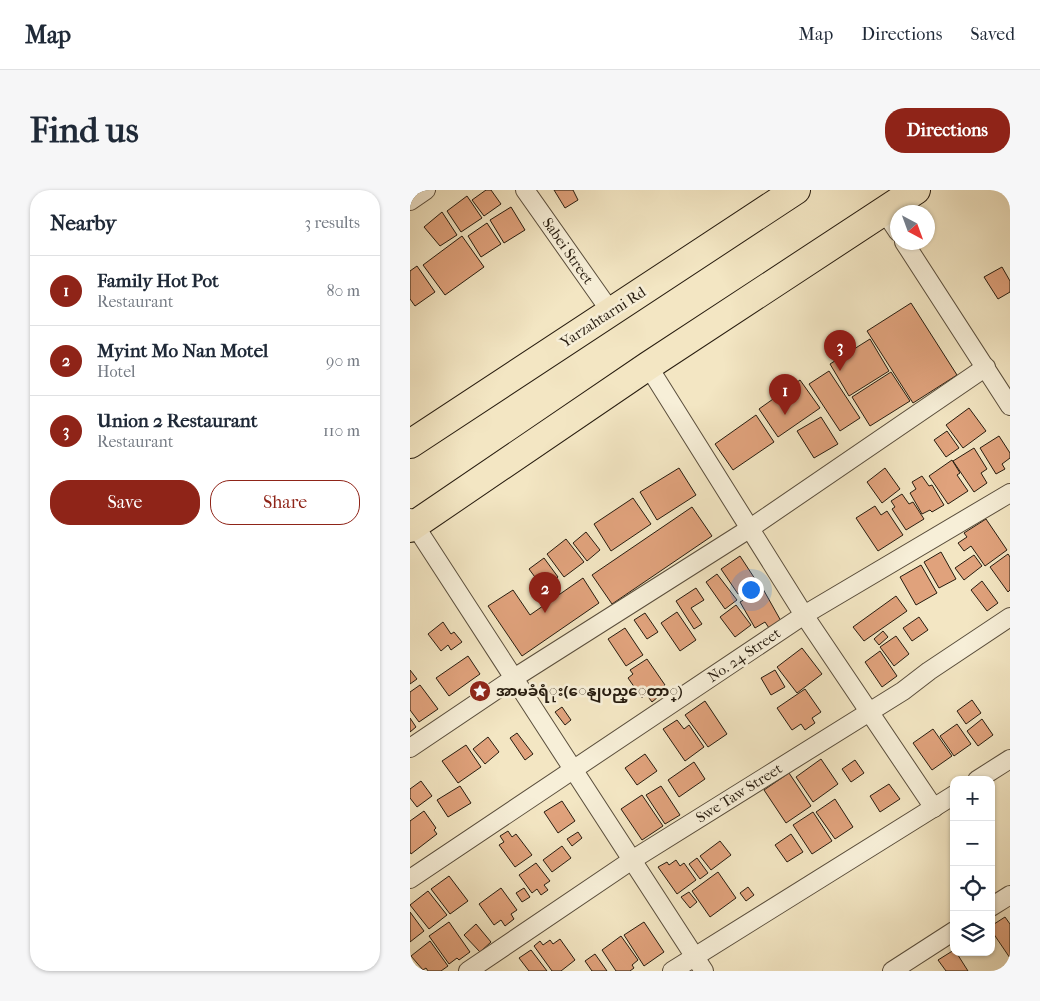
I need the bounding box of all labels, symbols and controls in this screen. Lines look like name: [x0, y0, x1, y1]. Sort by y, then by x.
text: Map: [25, 21, 71, 49]
text: Map: [799, 24, 833, 45]
text: Directions: [861, 24, 942, 45]
text: Saved: [970, 24, 1015, 45]
button: Directions: [885, 108, 1010, 153]
text: Find us: [30, 110, 139, 151]
north arrow: [890, 205, 935, 250]
text: Nearby: [50, 211, 116, 235]
text: 3 results: [304, 213, 360, 232]
street label: Sabei Street: [538, 214, 598, 288]
text: Family Hot Pot: [97, 270, 219, 292]
text: 1: [63, 281, 69, 300]
text: 80 m: [326, 281, 360, 300]
street label: Yarzahtarni Rd: [556, 282, 650, 352]
text: Restaurant: [97, 292, 173, 311]
pin: 3: [824, 330, 856, 371]
text: Myint Mo Nan Motel: [97, 340, 268, 362]
text: 2: [62, 351, 70, 370]
text: 90 m: [326, 351, 360, 370]
text: Hotel: [97, 362, 135, 381]
pin: 1: [769, 374, 801, 415]
text: Union 2 Restaurant: [97, 410, 257, 432]
text: 3: [63, 421, 69, 440]
text: 110 m: [323, 421, 360, 440]
text: Restaurant: [97, 432, 173, 451]
button: Save: [50, 480, 200, 525]
button: Share: [210, 480, 360, 525]
pin: 2: [529, 572, 561, 613]
your location: [738, 577, 764, 603]
street label: No. 24 Street: [704, 624, 784, 686]
place icon: အာမခံရံုး(ေနျပည္ေတာ္): [468, 679, 492, 703]
place label: အာမခံရံုး(ေနျပည္ေတာ္): [496, 682, 682, 703]
street label: Swe Taw Street: [692, 759, 786, 827]
map controls: [950, 776, 995, 956]
button: +: [950, 776, 995, 821]
button: −: [950, 821, 995, 866]
button: locate: [950, 866, 995, 911]
button: layers: [950, 911, 995, 956]

